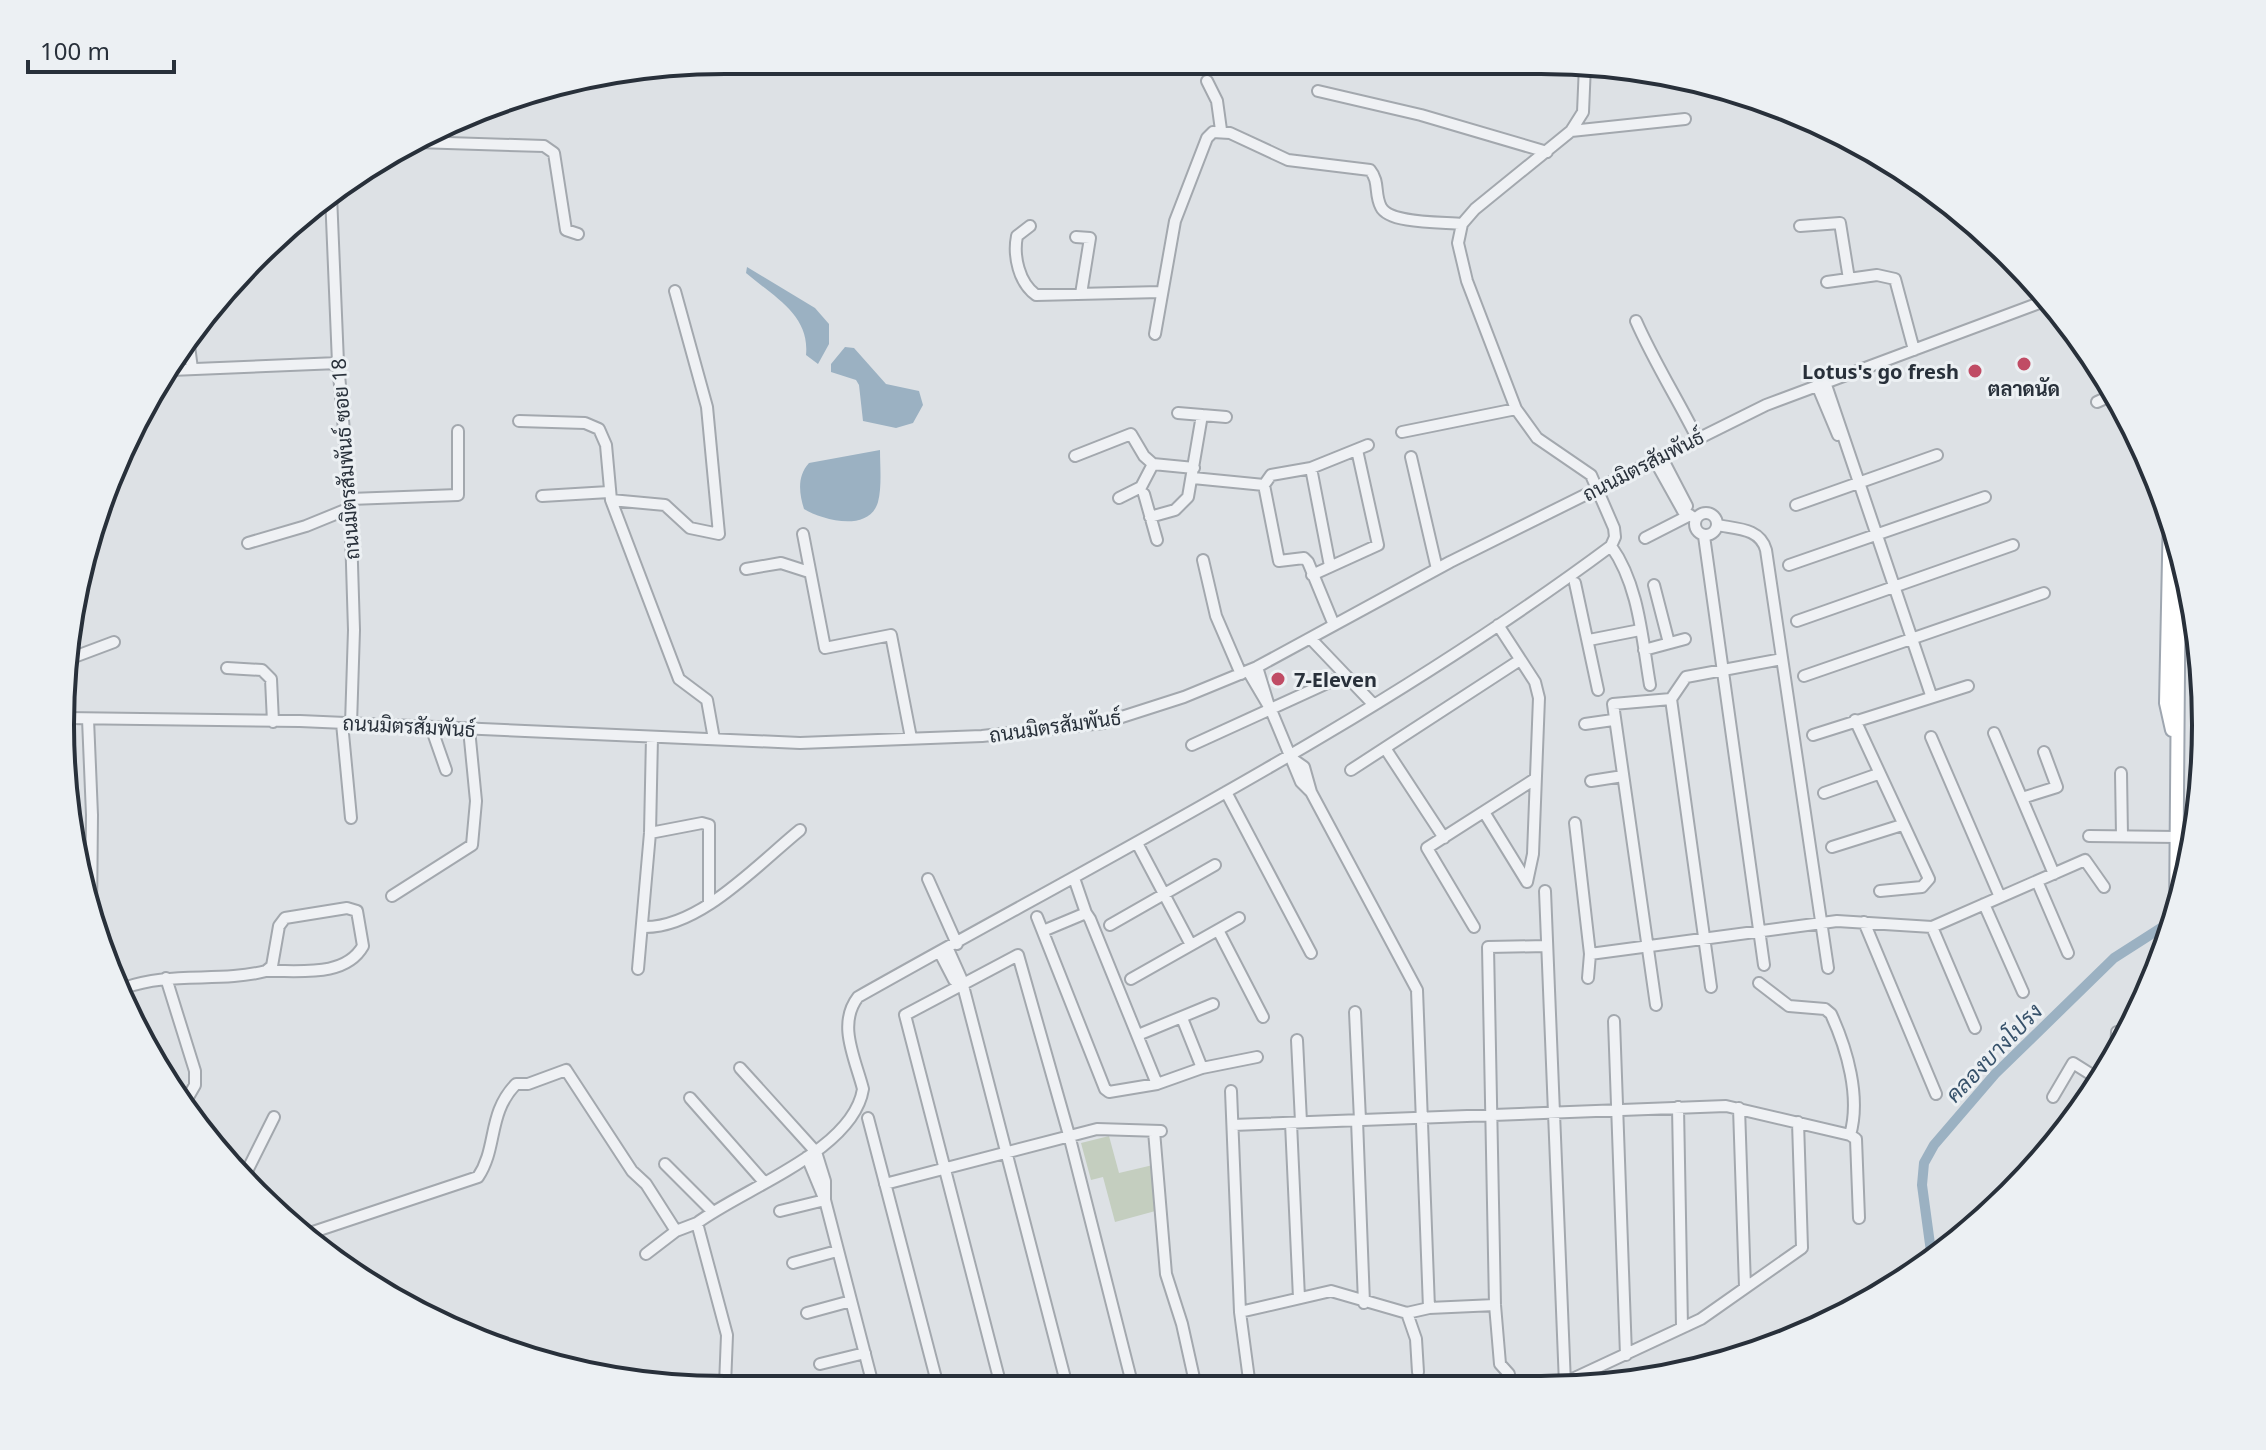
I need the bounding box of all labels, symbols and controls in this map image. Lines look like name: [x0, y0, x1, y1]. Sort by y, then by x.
scale bar: [28, 24, 174, 74]
text: 100 m: [40, 34, 110, 67]
marker: ตลาดนัด: [2015, 355, 2033, 373]
street label: ถนนมิตรสัมพันธ์ ซอย 18: [324, 357, 366, 561]
place label: Lotus's go fresh: [1802, 358, 1959, 385]
marker: Lotus's go fresh: [1966, 362, 1984, 380]
place label: ตลาดนัด: [1988, 375, 2060, 402]
street label: ถนนมิตรสัมพันธ์: [1578, 423, 1709, 507]
place label: 7-Eleven: [1294, 666, 1377, 693]
marker: 7-Eleven: [1269, 670, 1287, 688]
street label: ถนนมิตรสัมพันธ์: [987, 703, 1123, 749]
street label: ถนนมิตรสัมพันธ์: [342, 709, 476, 743]
water label: คลองบางโปรง: [1938, 996, 2048, 1108]

